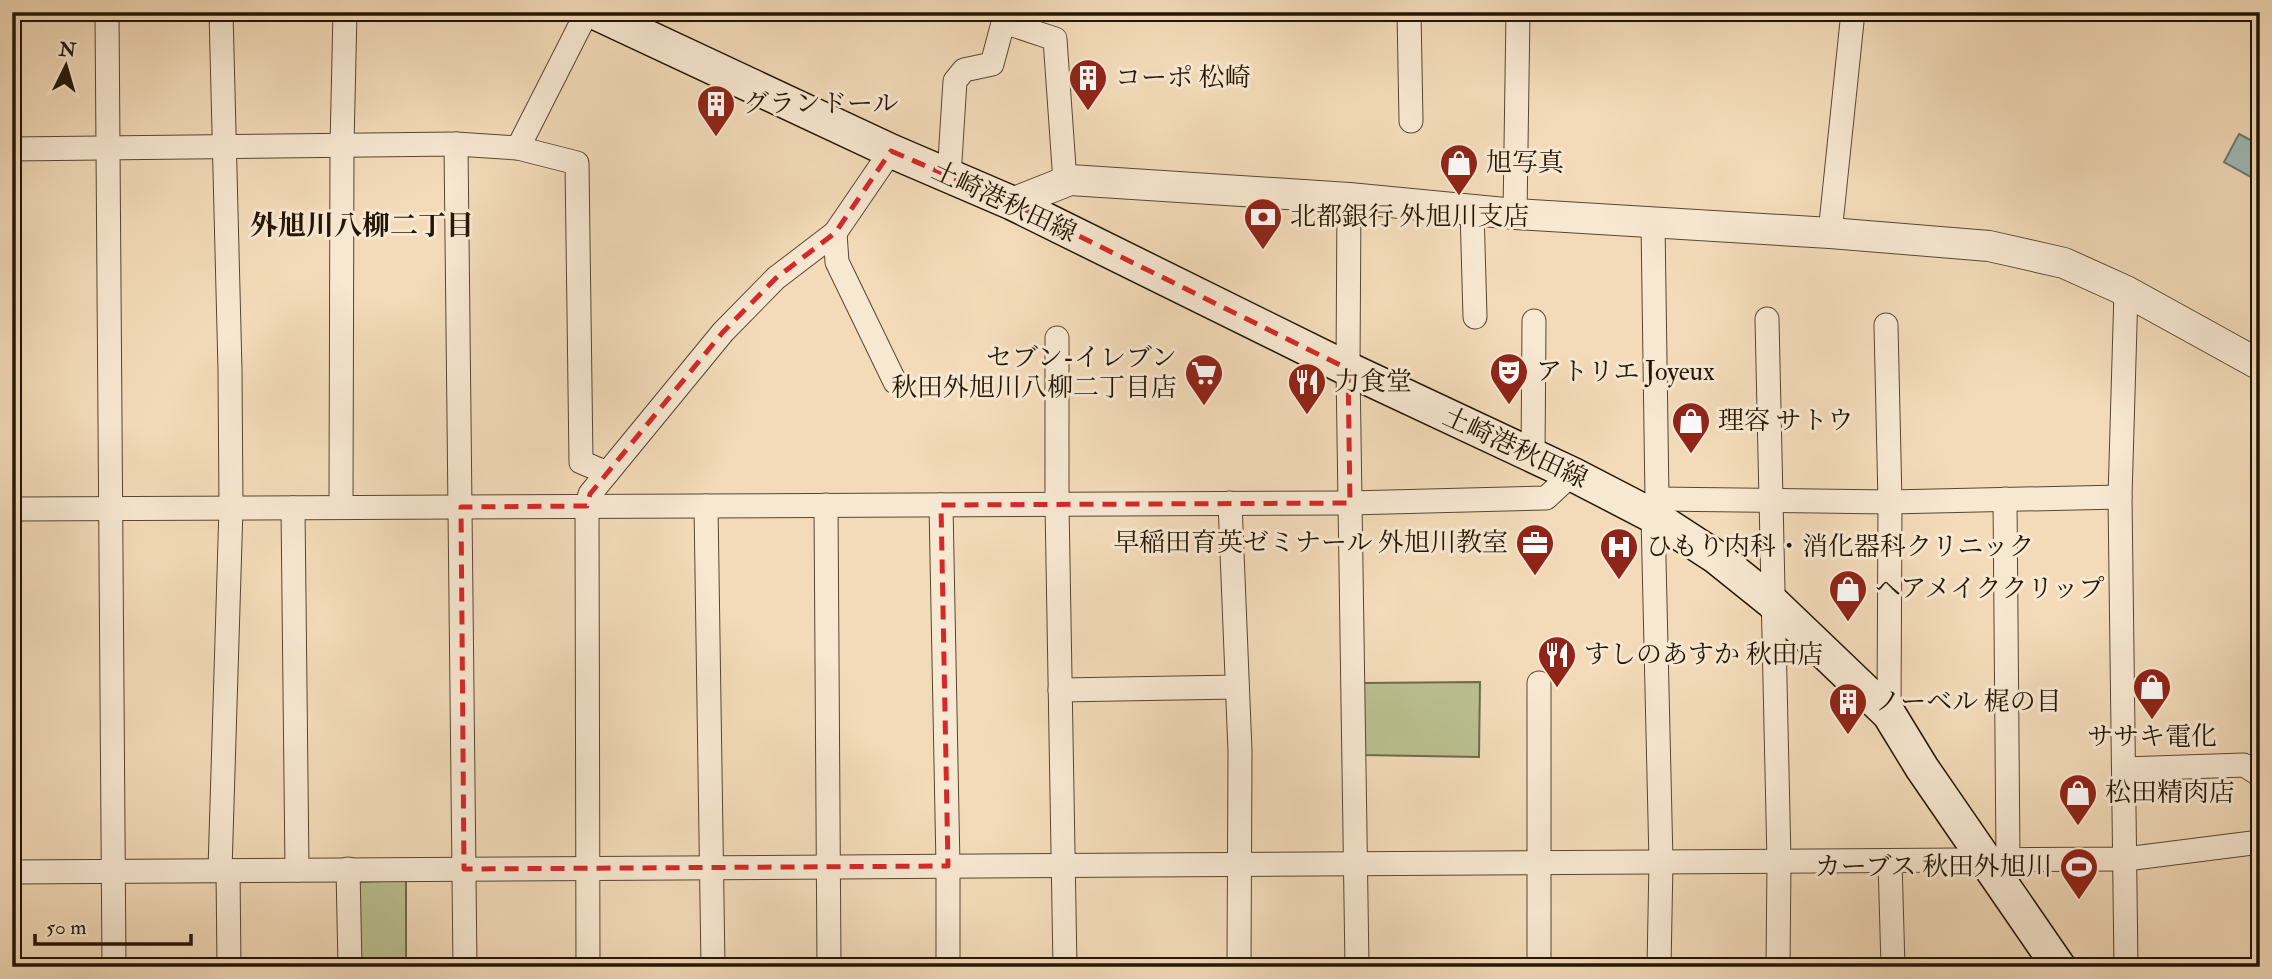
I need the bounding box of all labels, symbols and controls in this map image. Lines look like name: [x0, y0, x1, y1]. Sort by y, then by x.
north arrow: [32, 32, 102, 102]
text: N: [57, 37, 78, 63]
building icon: コーポ 松崎: [1067, 57, 1109, 112]
place label: コーポ 松崎: [1115, 62, 1250, 94]
building icon: グランドール: [695, 83, 737, 138]
place label: グランドール: [743, 88, 898, 120]
shop icon: 旭写真: [1438, 142, 1480, 197]
place label: 旭写真: [1486, 147, 1564, 179]
street label: 土崎港秋田線: [927, 155, 1081, 249]
bank icon: 北都銀行 外旭川支店: [1242, 196, 1284, 251]
place label: 北都銀行 外旭川支店: [1290, 201, 1529, 233]
district label: 外旭川八柳二丁目: [250, 209, 474, 244]
place label: セブン-イレブン 秋田外旭川八柳二丁目店: [891, 342, 1177, 404]
theatre icon: アトリエ Joyeux: [1488, 351, 1530, 406]
supermarket icon: セブン-イレブン 秋田外旭川八柳二丁目店: [1183, 352, 1225, 407]
place label: アトリエ Joyeux: [1536, 356, 1715, 388]
restaurant icon: 力食堂: [1286, 361, 1328, 416]
place label: 力食堂: [1334, 366, 1412, 398]
shop icon: 理容 サトウ: [1670, 400, 1712, 455]
street label: 土崎港秋田線: [1438, 401, 1592, 495]
place label: 理容 サトウ: [1718, 405, 1853, 437]
office icon: 早稲田育英ゼミナール 外旭川教室: [1514, 522, 1556, 577]
hospital icon: ひもり内科・消化器科クリニック: [1598, 526, 1640, 581]
place label: 早稲田育英ゼミナール 外旭川教室: [1113, 527, 1508, 559]
place label: ひもり内科・消化器科クリニック: [1646, 531, 2034, 563]
shop icon: ヘアメイククリップ: [1827, 568, 1869, 623]
place label: ヘアメイククリップ: [1875, 573, 2105, 605]
restaurant icon: すしのあすか 秋田店: [1536, 634, 1578, 689]
place label: すしのあすか 秋田店: [1584, 639, 1823, 671]
shop icon: ササキ電化: [2131, 666, 2173, 721]
building icon: ノーベル 梶の目: [1827, 681, 1869, 736]
place label: ノーベル 梶の目: [1875, 686, 2062, 718]
place label: ササキ電化: [2087, 721, 2217, 753]
shop icon: 松田精肉店: [2057, 772, 2099, 827]
place label: 松田精肉店: [2105, 777, 2235, 809]
sports icon: カーブス 秋田外旭川: [2058, 846, 2100, 901]
place label: カーブス 秋田外旭川: [1815, 851, 2052, 883]
scale bar: [35, 902, 191, 946]
text: 50 m: [46, 914, 87, 941]

